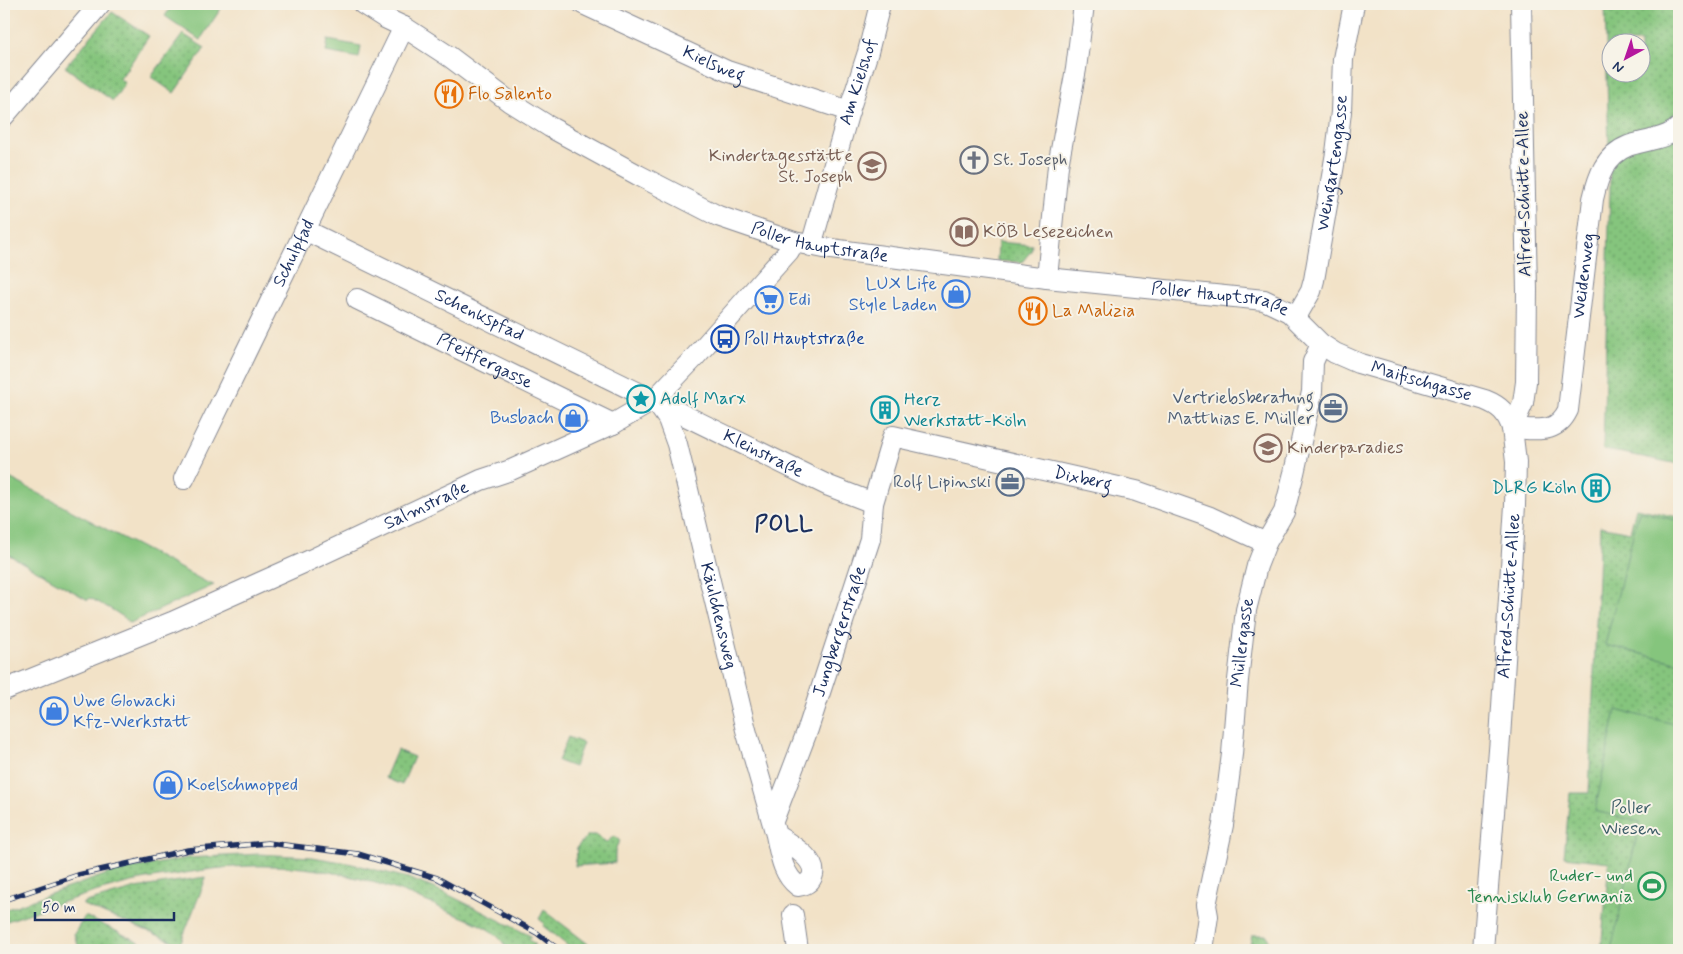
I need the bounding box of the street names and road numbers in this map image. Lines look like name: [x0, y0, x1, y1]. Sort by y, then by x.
street label: Am Kielshof: [834, 36, 883, 128]
street label: Kielsweg: [679, 40, 748, 90]
street label: Weingartengasse: [1311, 94, 1354, 233]
street label: Alfred-Schütte-Allee: [1511, 111, 1537, 277]
street label: Schulpfad: [267, 215, 321, 291]
street label: Poller Hauptstraße: [748, 216, 890, 269]
street label: Weidenweg: [1567, 232, 1601, 320]
street label: Poller Hauptstraße: [1150, 277, 1293, 322]
street label: Schenkspfad: [431, 283, 528, 347]
street label: Pfeiffergasse: [433, 328, 537, 395]
street label: Maifischgasse: [1368, 355, 1475, 408]
street label: Kleinstraße: [719, 424, 808, 484]
street label: Dixberg: [1051, 461, 1114, 499]
street label: Salmstraße: [380, 475, 473, 536]
street label: Alfred-Schütte-Allee: [1492, 512, 1526, 680]
street label: Käulchensweg: [694, 560, 743, 671]
street label: Jungbergerstraße: [807, 563, 872, 700]
street label: Müllergasse: [1225, 595, 1261, 689]

